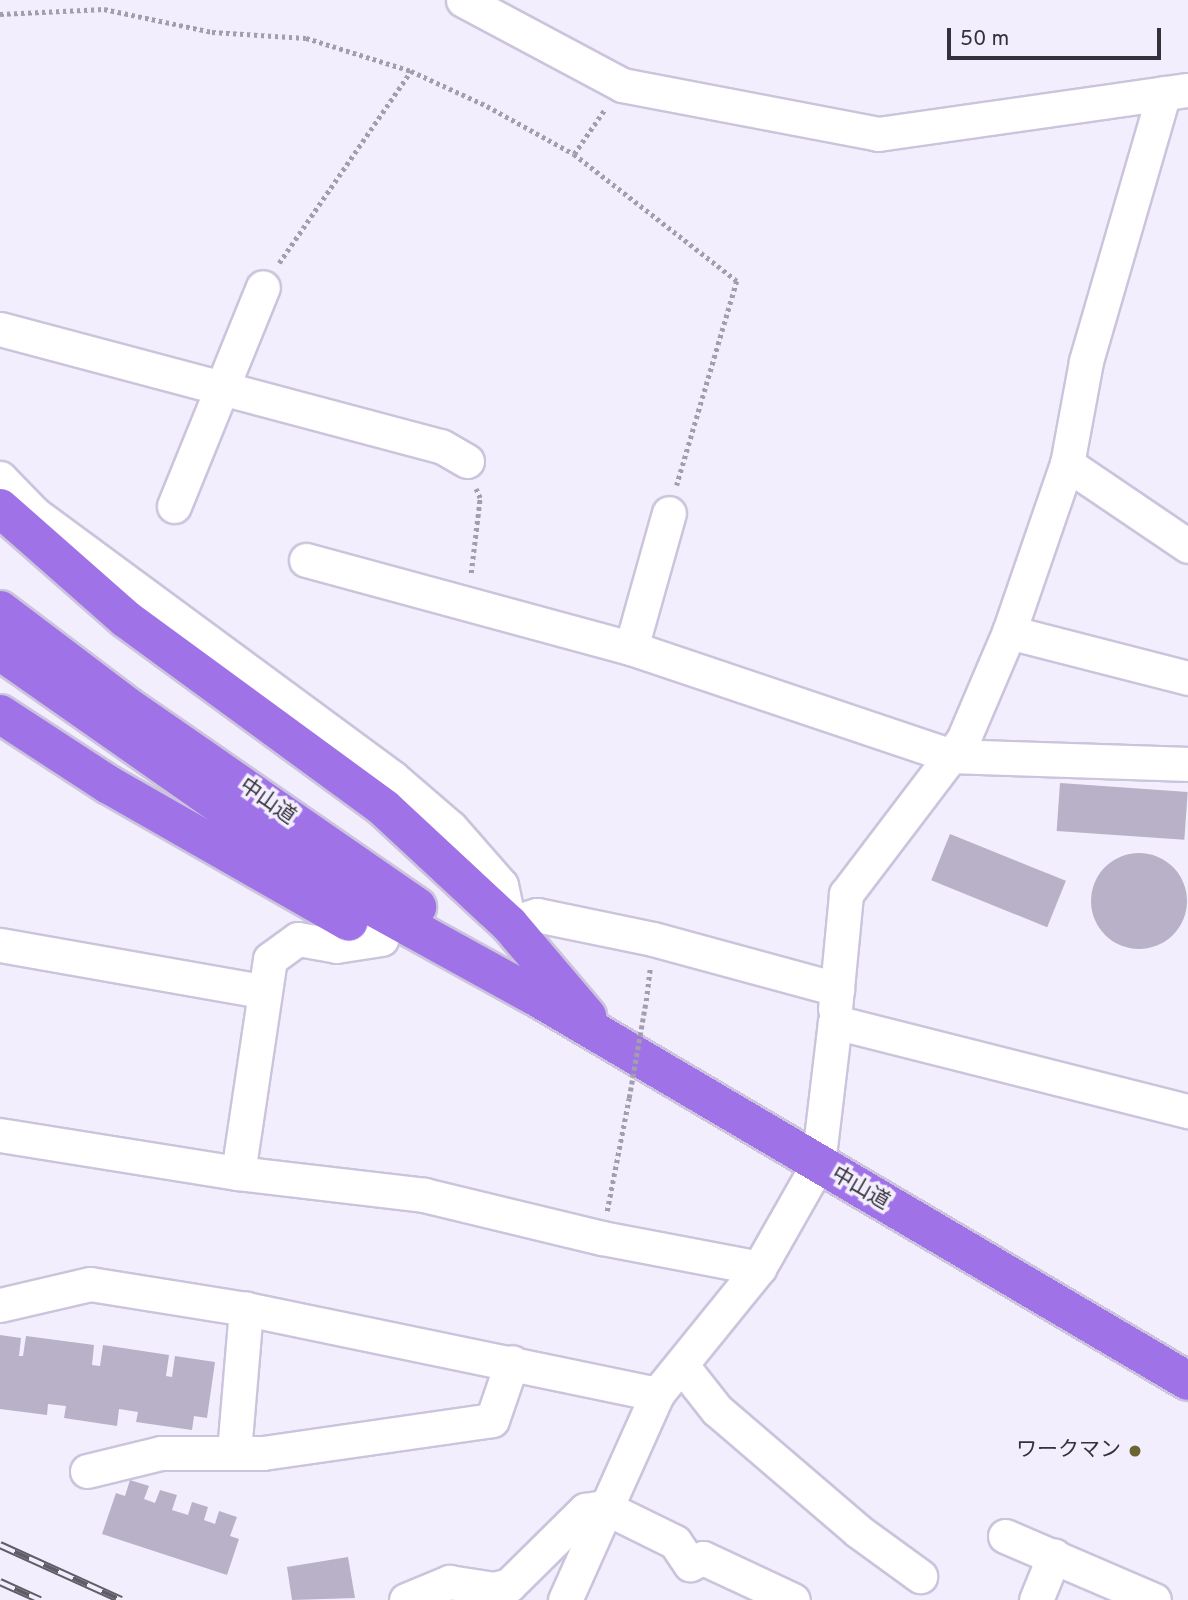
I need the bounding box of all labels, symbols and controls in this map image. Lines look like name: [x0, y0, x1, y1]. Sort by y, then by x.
scale bar: [950, 14, 1164, 58]
text: 50 m: [960, 26, 1009, 53]
street label: 中山道: [234, 774, 300, 830]
street label: 中山道: [826, 1162, 894, 1216]
place label: ワークマン: [1016, 1438, 1121, 1464]
marker: ワークマン: [1127, 1443, 1143, 1459]

